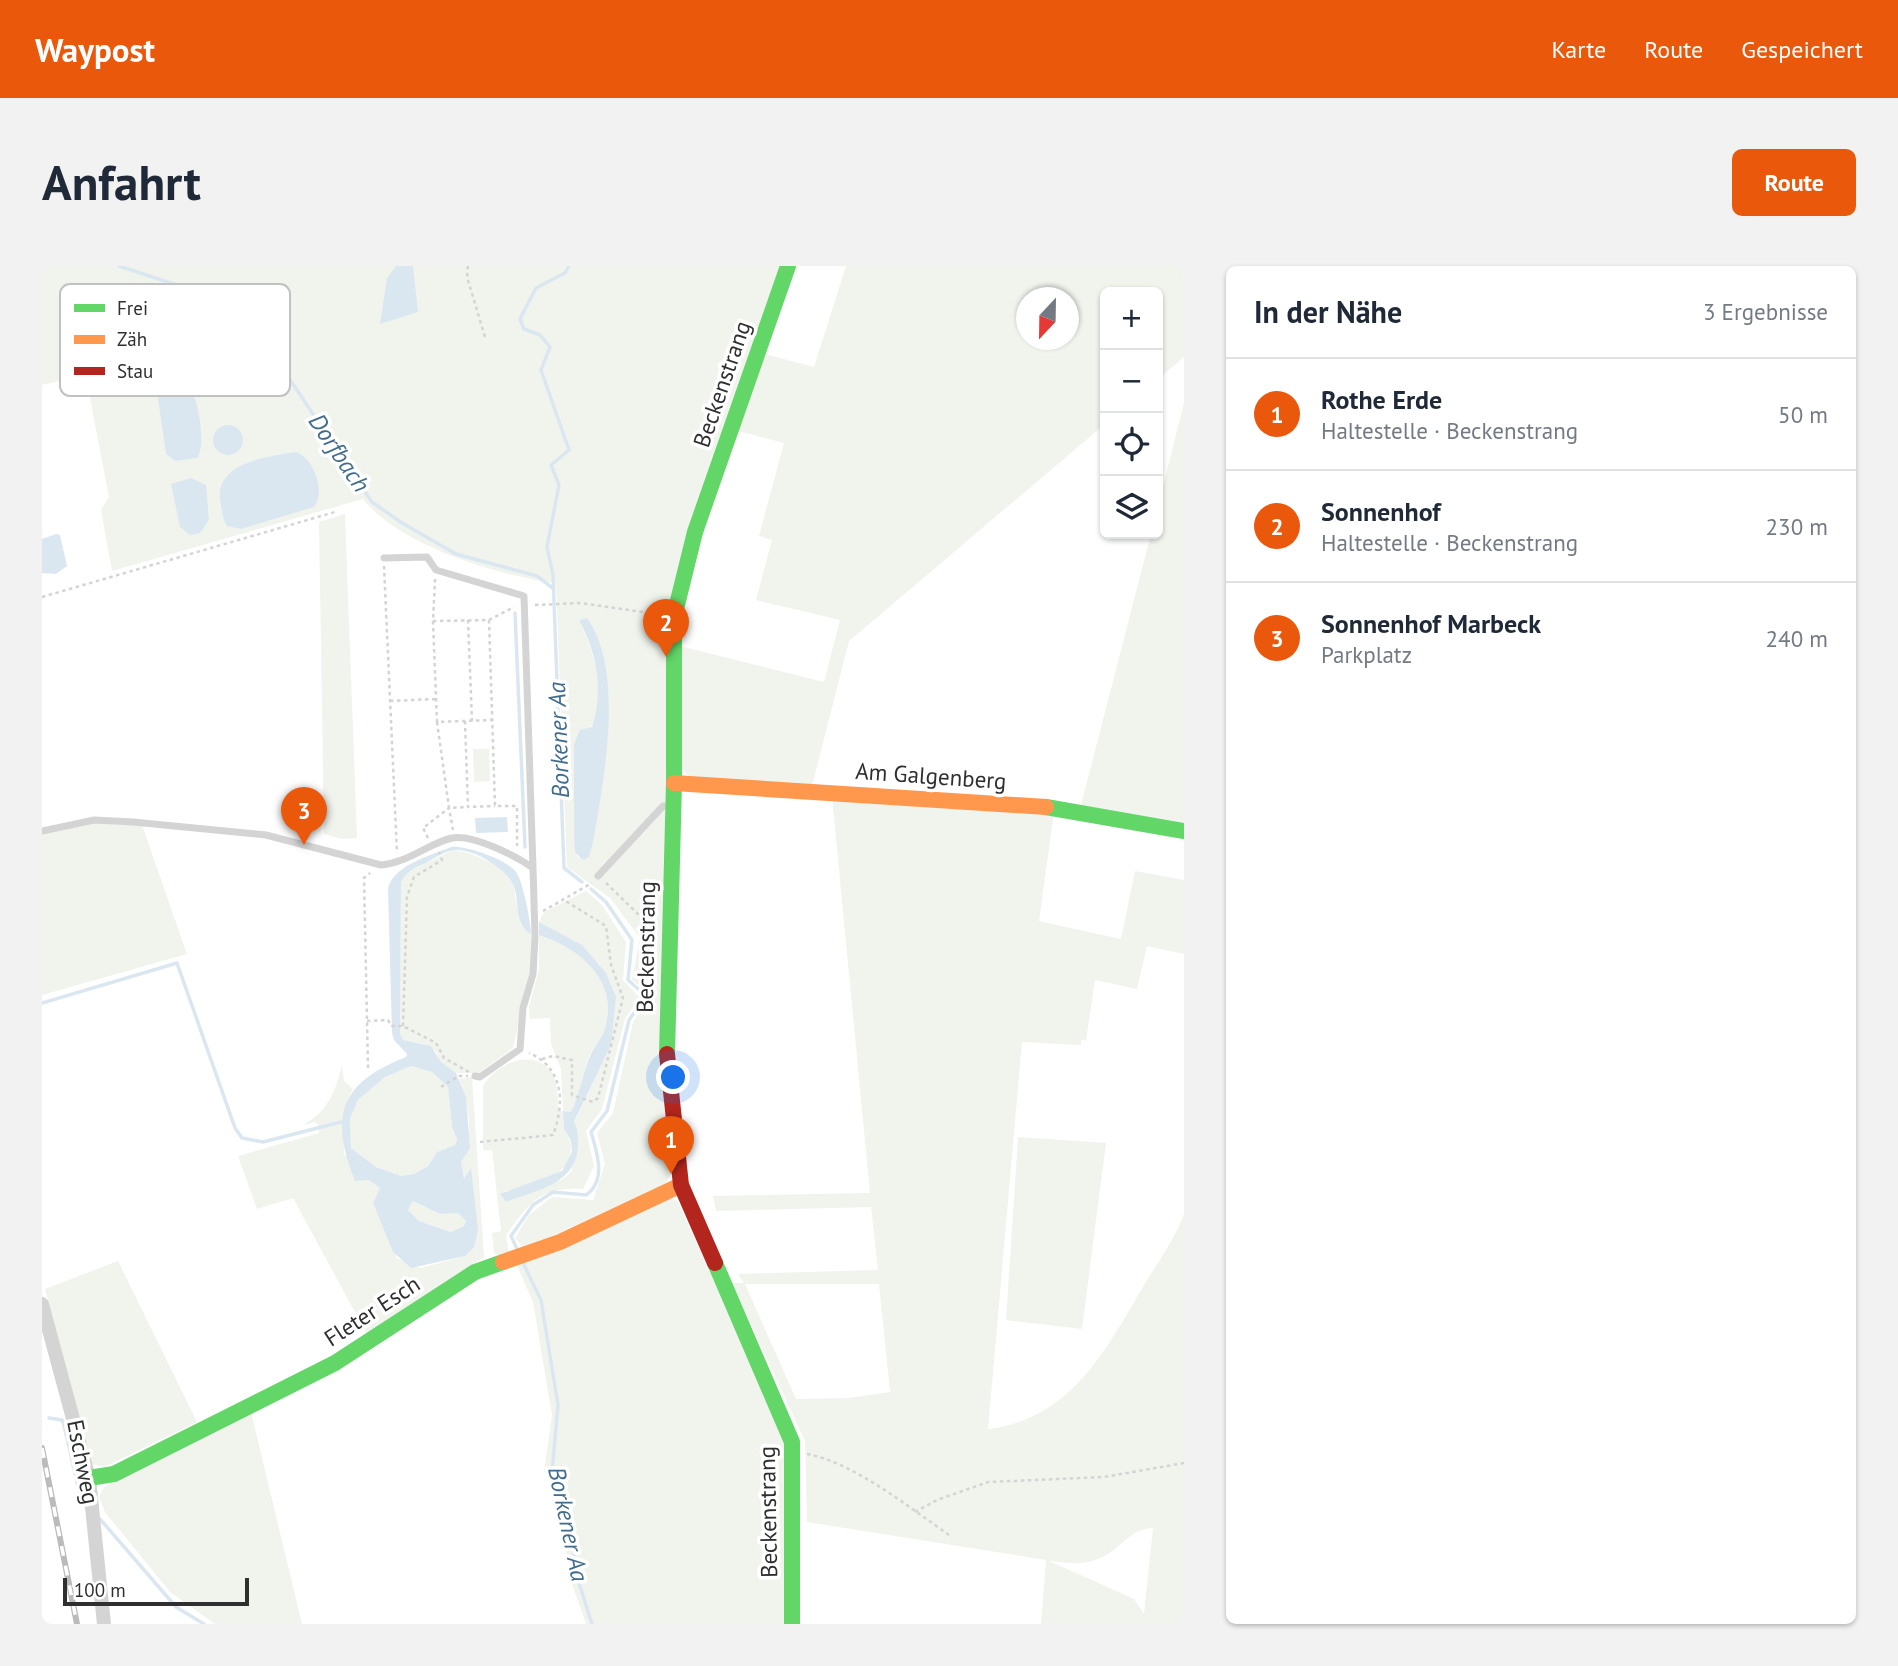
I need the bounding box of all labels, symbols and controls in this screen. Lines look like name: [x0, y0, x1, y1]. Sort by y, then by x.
text: Waypost: [35, 28, 155, 71]
text: Karte: [1551, 34, 1606, 65]
text: Route: [1644, 34, 1703, 65]
text: Gespeichert: [1741, 34, 1863, 65]
button: Route: [1732, 149, 1856, 216]
text: Anfahrt: [42, 150, 201, 214]
legend: [60, 284, 290, 396]
north arrow: [1016, 287, 1079, 350]
map controls: [1100, 287, 1163, 539]
button: +: [1100, 287, 1163, 350]
text: In der Nähe: [1254, 292, 1402, 331]
text: Frei: [117, 296, 148, 320]
text: 3 Ergebnisse: [1703, 297, 1828, 326]
street label: Beckenstrang: [686, 317, 757, 451]
text: Zäh: [117, 327, 147, 351]
button: −: [1100, 350, 1163, 413]
text: Stau: [117, 359, 153, 383]
text: Rothe Erde: [1321, 383, 1442, 416]
text: 1: [1270, 400, 1284, 429]
text: 50 m: [1778, 400, 1828, 429]
water label: Dorfbach: [302, 407, 377, 498]
button: locate: [1100, 413, 1163, 476]
text: Haltestelle · Beckenstrang: [1321, 416, 1578, 445]
button: layers: [1100, 476, 1163, 539]
text: Sonnenhof: [1321, 495, 1441, 528]
text: 2: [1270, 512, 1284, 541]
text: 230 m: [1766, 512, 1828, 541]
text: Haltestelle · Beckenstrang: [1321, 528, 1578, 557]
pin: 2: [643, 599, 689, 657]
text: Sonnenhof Marbeck: [1321, 607, 1541, 640]
text: 3: [1270, 624, 1284, 653]
text: 240 m: [1766, 624, 1828, 653]
text: Parkplatz: [1321, 640, 1412, 669]
water label: Borkener Aa: [541, 681, 576, 799]
street label: Am Galgenberg: [855, 756, 1008, 795]
pin: 3: [281, 787, 327, 845]
street label: Beckenstrang: [630, 881, 661, 1013]
your location: [656, 1060, 690, 1094]
pin: 1: [648, 1116, 694, 1174]
street label: Fleter Esch: [318, 1269, 425, 1352]
street label: Eschweg: [61, 1417, 106, 1507]
street label: Beckenstrang: [752, 1446, 783, 1578]
water label: Borkener Aa: [541, 1464, 596, 1584]
scale bar: [63, 1575, 248, 1607]
text: 100 m: [74, 1578, 126, 1602]

